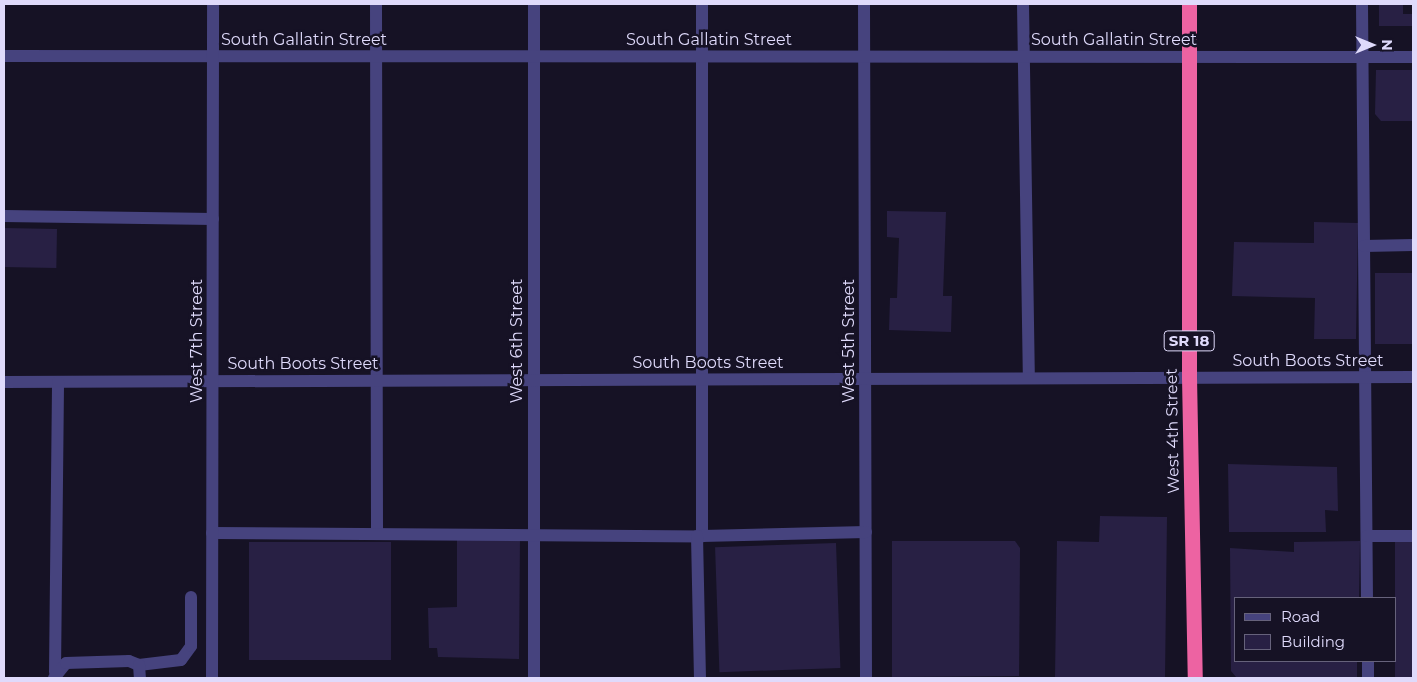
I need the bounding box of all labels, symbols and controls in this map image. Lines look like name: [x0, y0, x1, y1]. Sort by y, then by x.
north arrow: [1347, 20, 1397, 70]
street label: South Gallatin Street: [221, 30, 387, 50]
street label: South Gallatin Street: [626, 30, 792, 50]
street label: South Gallatin Street: [1031, 30, 1197, 50]
text: N: [1378, 39, 1396, 51]
street label: West 7th Street: [187, 279, 207, 403]
street label: West 6th Street: [507, 279, 527, 403]
street label: West 5th Street: [839, 279, 859, 403]
road number: SR 18: [1163, 328, 1215, 354]
street label: South Boots Street: [1232, 351, 1384, 371]
street label: South Boots Street: [632, 353, 784, 373]
street label: South Boots Street: [227, 354, 379, 374]
street label: West 4th Street: [1162, 368, 1184, 494]
legend: [1234, 597, 1397, 662]
text: Road: [1281, 607, 1320, 626]
text: Building: [1281, 632, 1345, 651]

